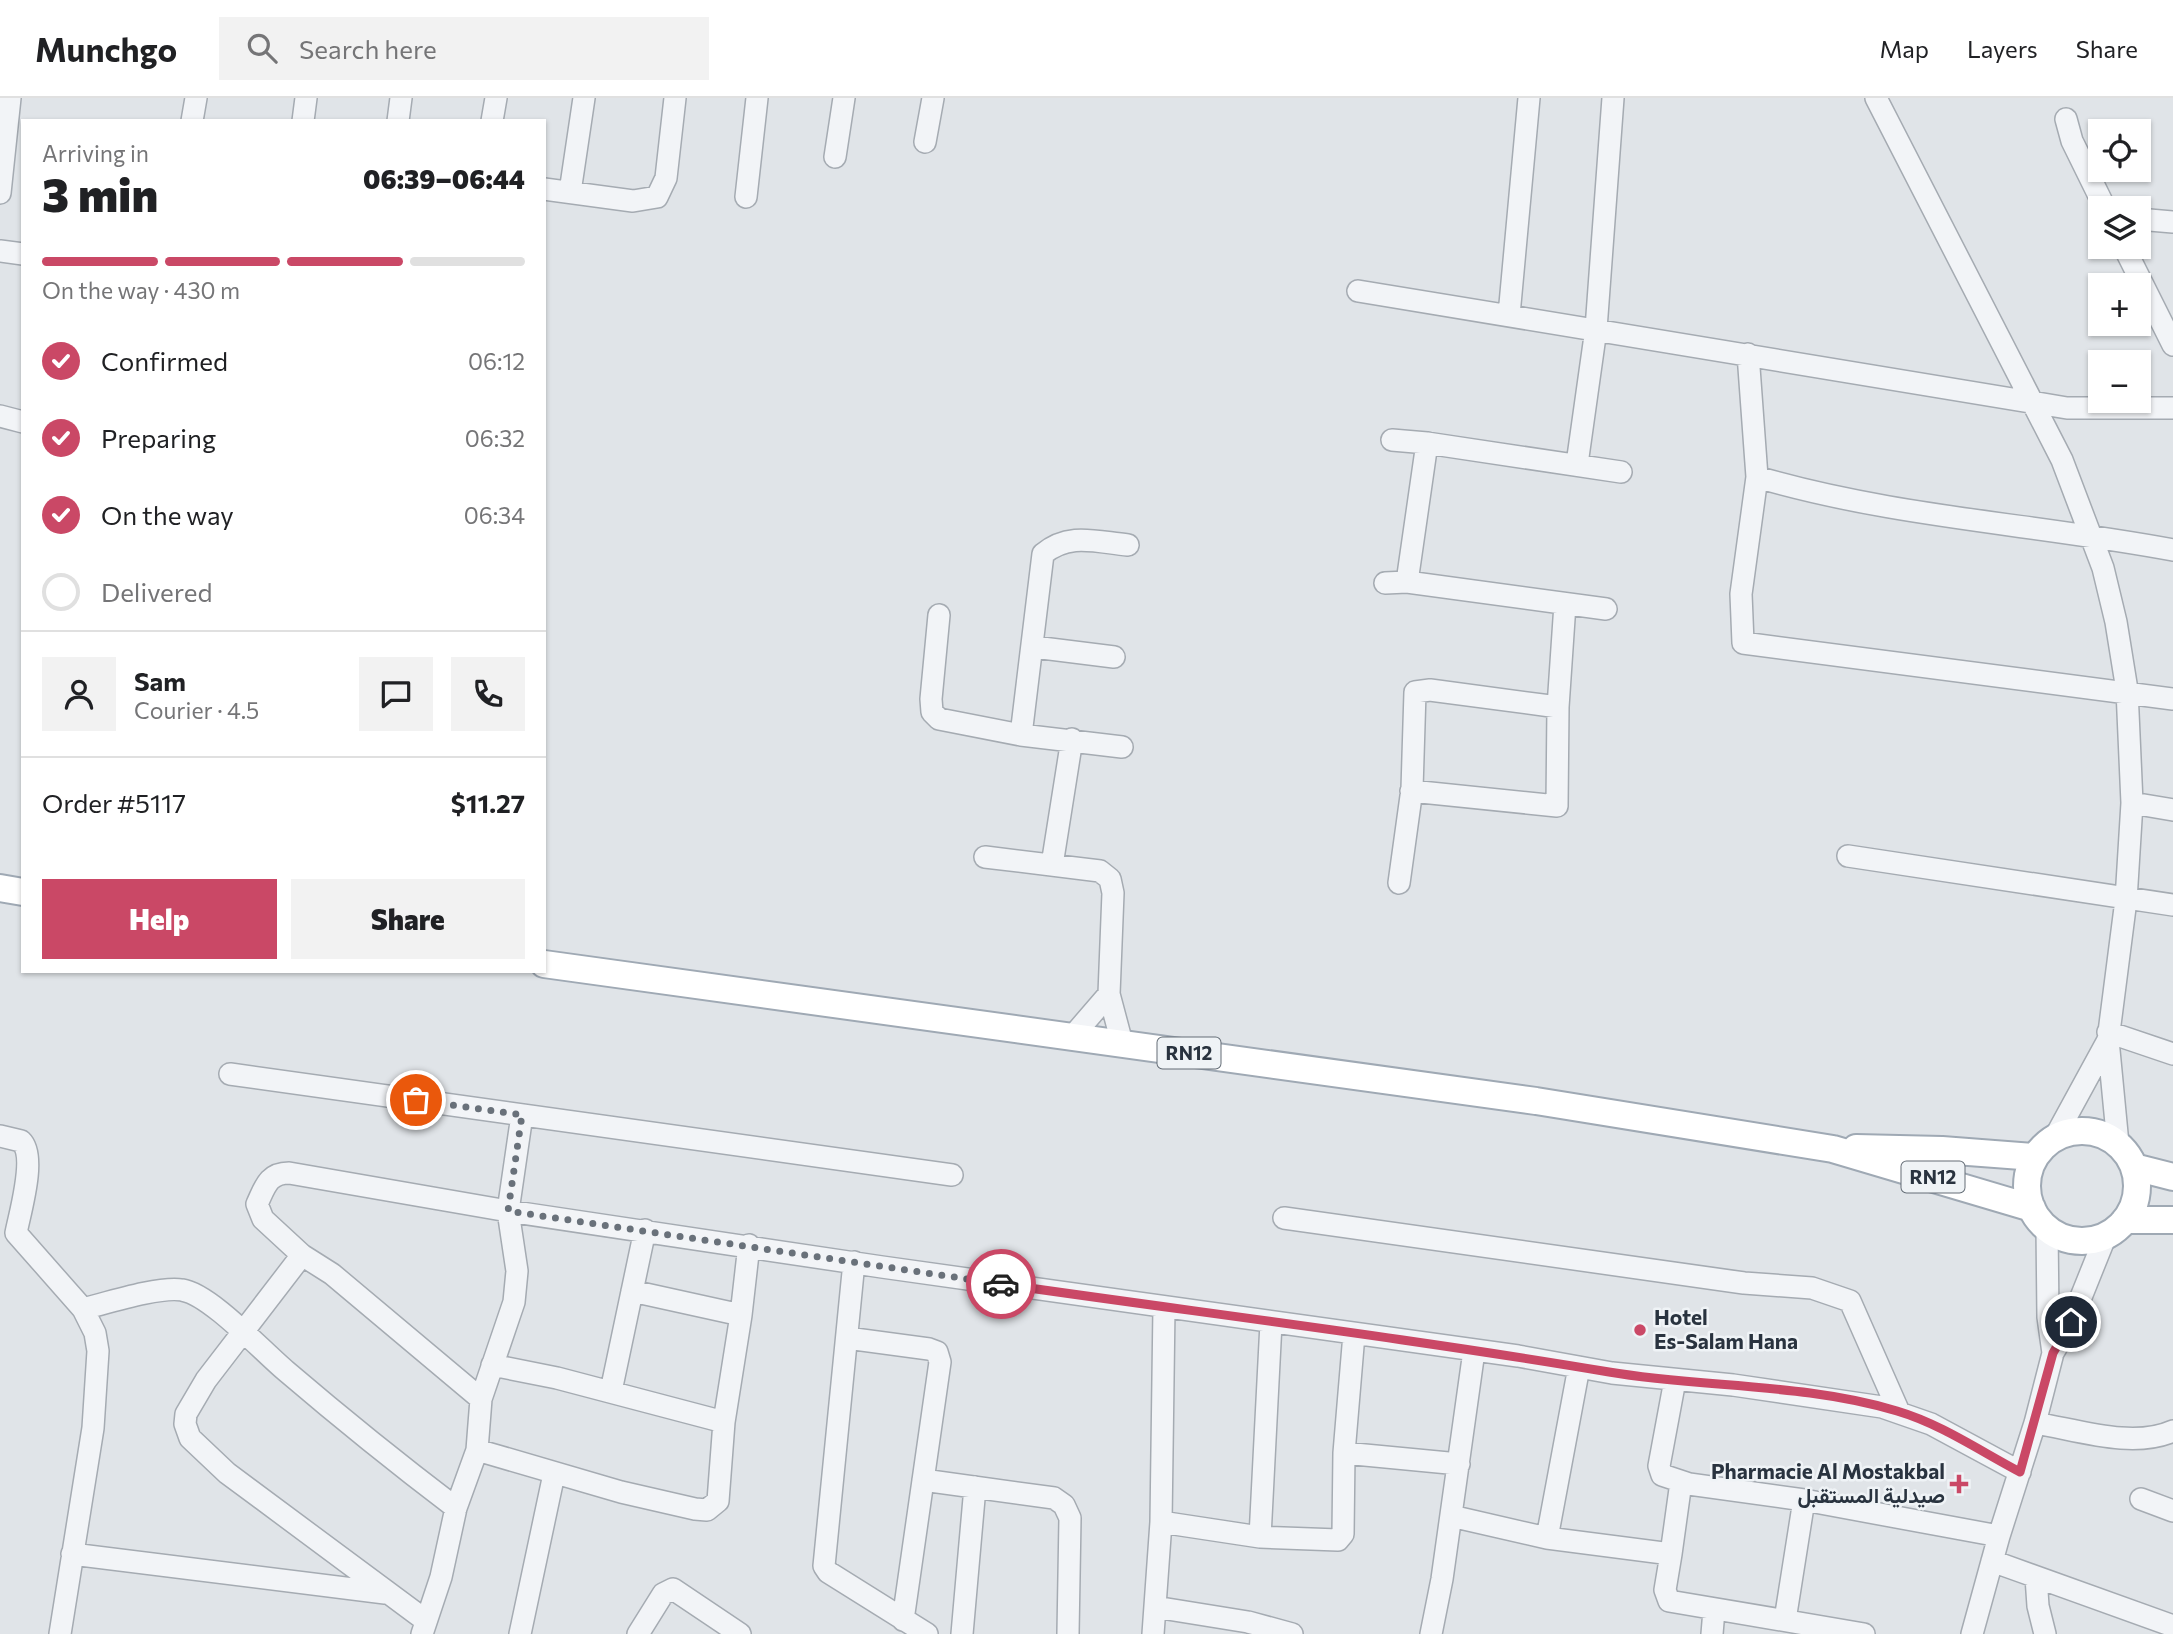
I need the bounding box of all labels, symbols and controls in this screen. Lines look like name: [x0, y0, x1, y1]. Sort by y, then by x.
search box: [219, 17, 709, 80]
text: Munchgo: [35, 28, 177, 69]
icon: search: [243, 29, 281, 67]
text: Search here: [299, 33, 437, 64]
text: Map: [1880, 34, 1929, 63]
text: Layers: [1967, 34, 2038, 63]
text: Share: [2076, 34, 2138, 63]
map controls: [2088, 119, 2151, 413]
button: locate: [2088, 119, 2151, 182]
text: Arriving in: [42, 139, 149, 167]
text: 06:39–06:44: [363, 163, 525, 194]
text: 3 min: [42, 165, 158, 221]
button: layers: [2088, 196, 2151, 259]
button: +: [2088, 273, 2151, 336]
text: On the way · 430 m: [42, 276, 240, 304]
icon: check: [42, 342, 80, 380]
text: Confirmed: [101, 345, 228, 376]
text: 06:12: [468, 347, 525, 375]
button: −: [2088, 350, 2151, 413]
icon: check: [42, 419, 80, 457]
text: Preparing: [101, 422, 216, 453]
text: 06:32: [465, 424, 525, 452]
icon: check: [42, 496, 80, 534]
text: On the way: [101, 499, 234, 530]
text: 06:34: [464, 501, 525, 529]
text: Delivered: [101, 576, 212, 607]
button: person: [42, 657, 116, 731]
button: chat: [359, 657, 433, 731]
button: phone: [451, 657, 525, 731]
text: Sam: [134, 665, 186, 696]
text: Courier · 4.5: [134, 696, 259, 724]
text: Order #5117: [42, 787, 186, 818]
text: $11.27: [451, 787, 525, 818]
button: Help: [42, 879, 277, 959]
button: Share: [291, 879, 525, 959]
road number: RN12: [1158, 1037, 1220, 1068]
pin: [386, 1070, 446, 1130]
icon: bag: [397, 1081, 435, 1119]
road number: RN12: [1902, 1162, 1965, 1192]
courier: [966, 1249, 1036, 1319]
icon: car: [982, 1265, 1020, 1303]
pin: [2041, 1292, 2101, 1352]
icon: home: [2052, 1303, 2090, 1341]
place label: Hotel Es-Salam Hana: [1654, 1304, 1798, 1353]
marker: Hotel Es-Salam Hana: [1632, 1322, 1648, 1338]
place label: Pharmacie Al Mostakbal صيدلية المستقبل: [1711, 1458, 1945, 1508]
marker: Pharmacie Al Mostakbal صيدلية المستقبل: [1951, 1476, 1967, 1492]

